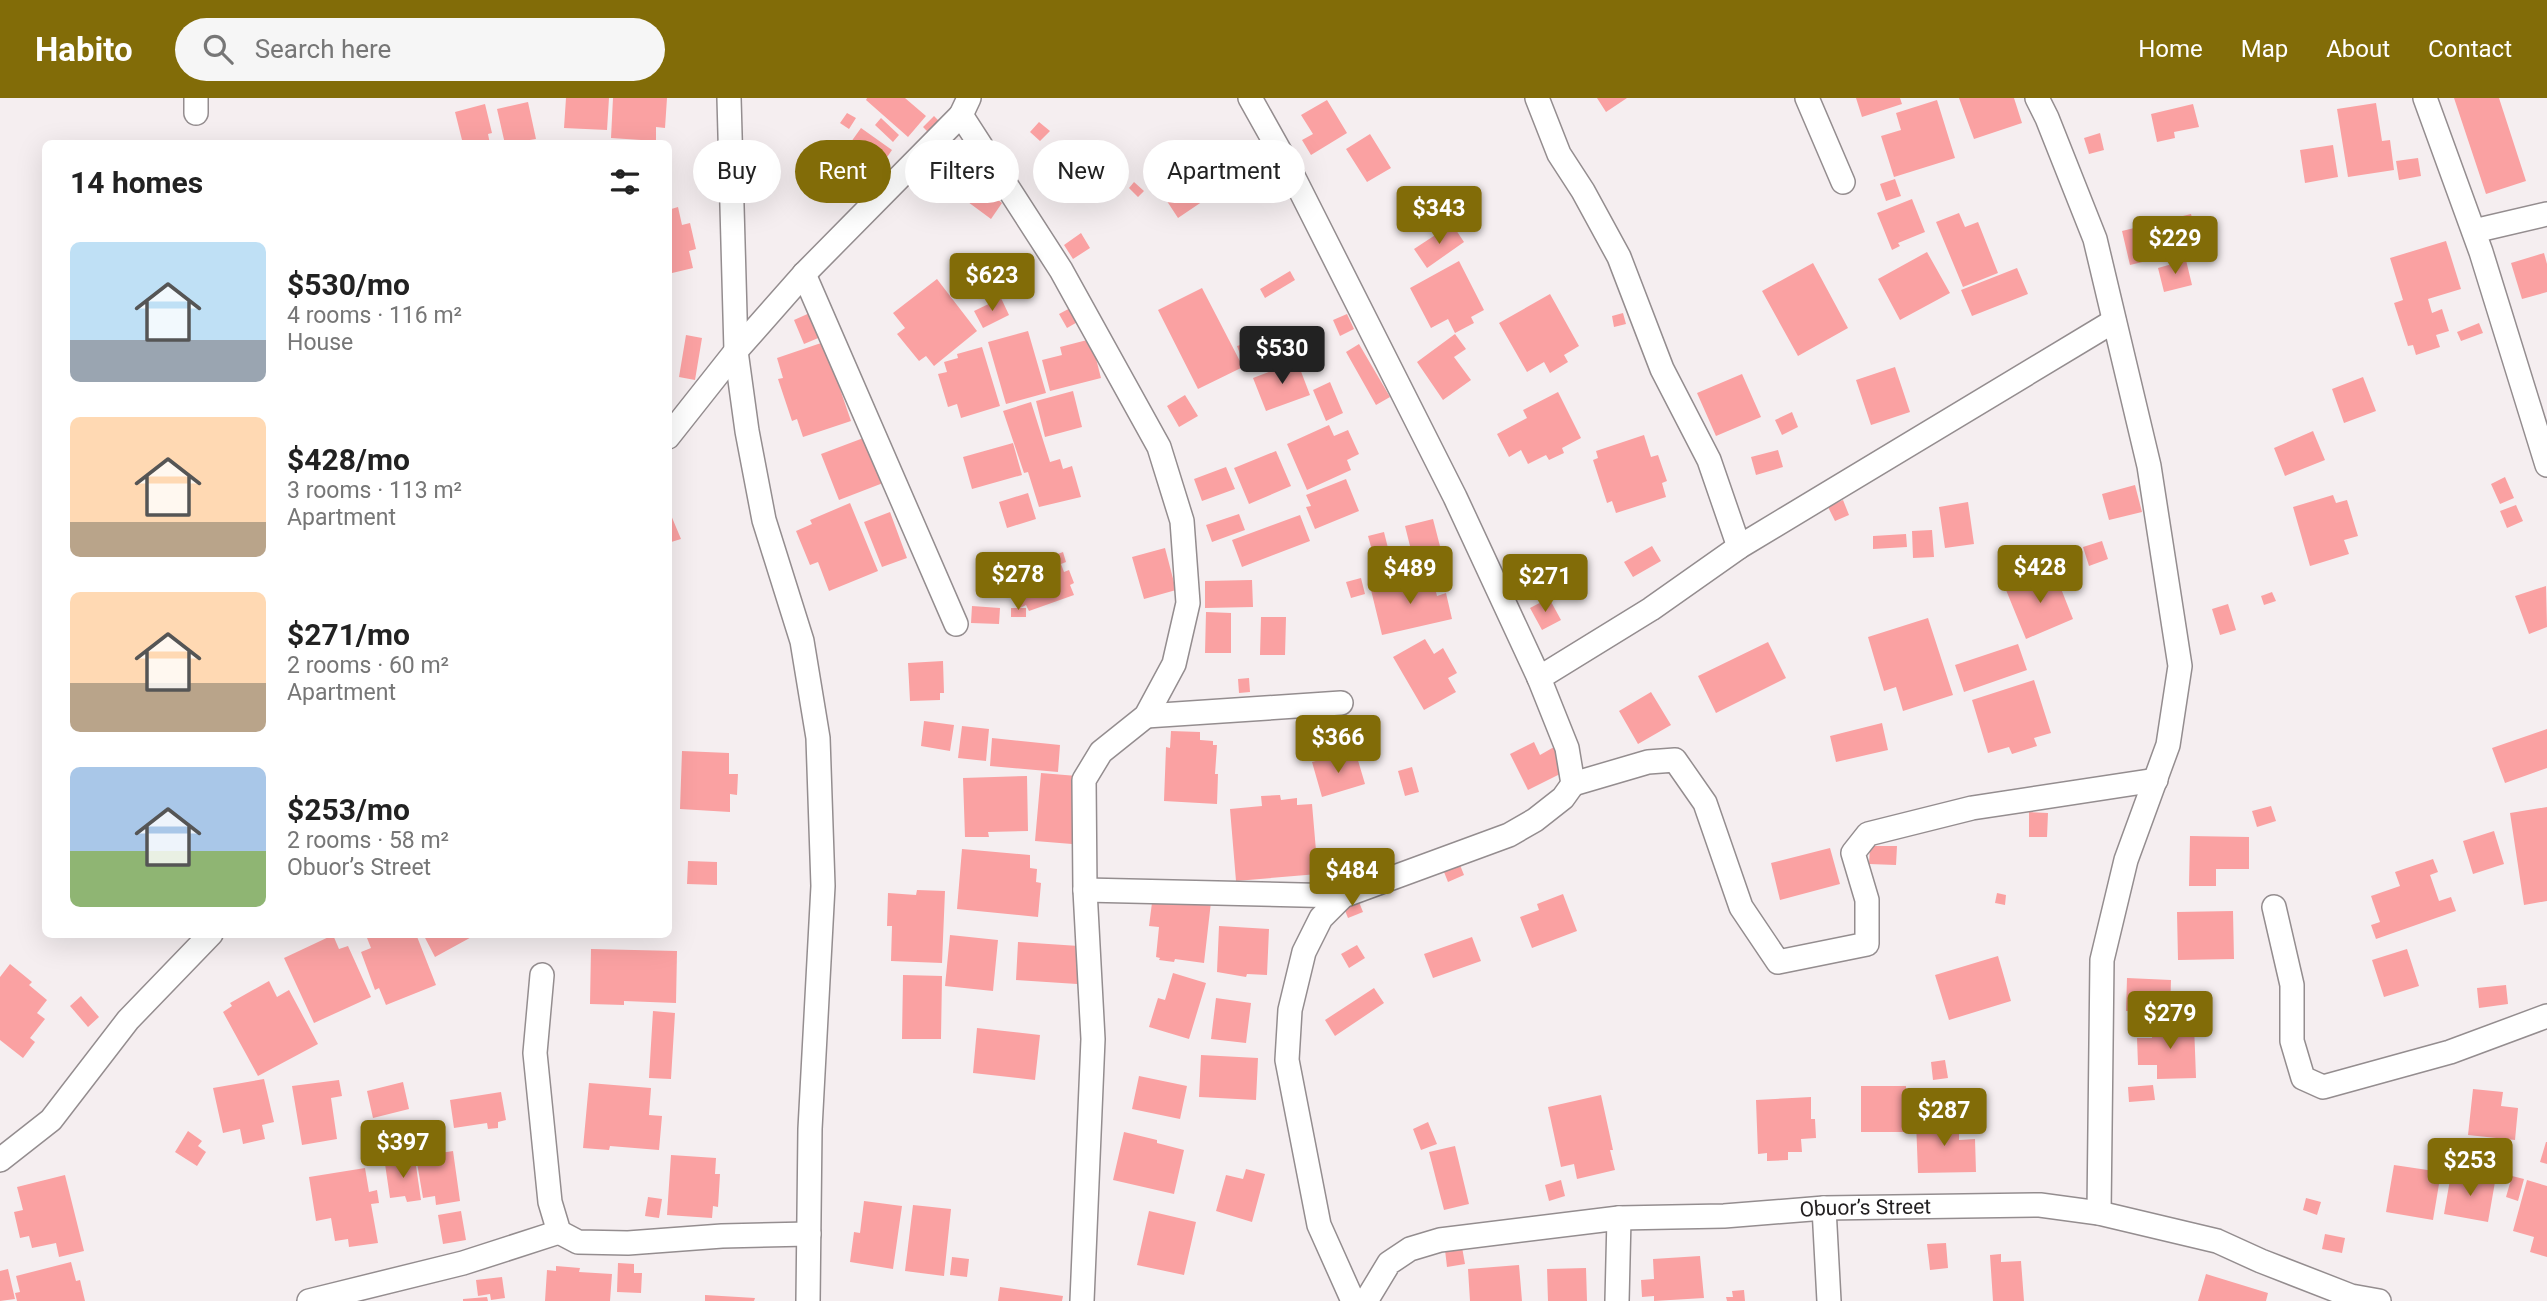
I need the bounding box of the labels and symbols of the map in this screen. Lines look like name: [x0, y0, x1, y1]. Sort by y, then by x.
pin: $343: [1398, 186, 1480, 246]
pin: $229: [2134, 216, 2216, 276]
pin: $623: [951, 254, 1033, 313]
pin: $530: [1241, 327, 1323, 386]
pin: $489: [1369, 546, 1451, 606]
pin: $428: [1999, 546, 2081, 605]
pin: $278: [977, 552, 1059, 612]
pin: $271: [1504, 554, 1586, 614]
pin: $366: [1297, 716, 1379, 775]
pin: $484: [1311, 848, 1393, 908]
pin: $279: [2129, 992, 2211, 1051]
pin: $287: [1903, 1088, 1985, 1148]
pin: $397: [362, 1121, 444, 1180]
pin: $253: [2429, 1138, 2511, 1198]
street label: Obuor’s Street: [1799, 1195, 1931, 1222]

